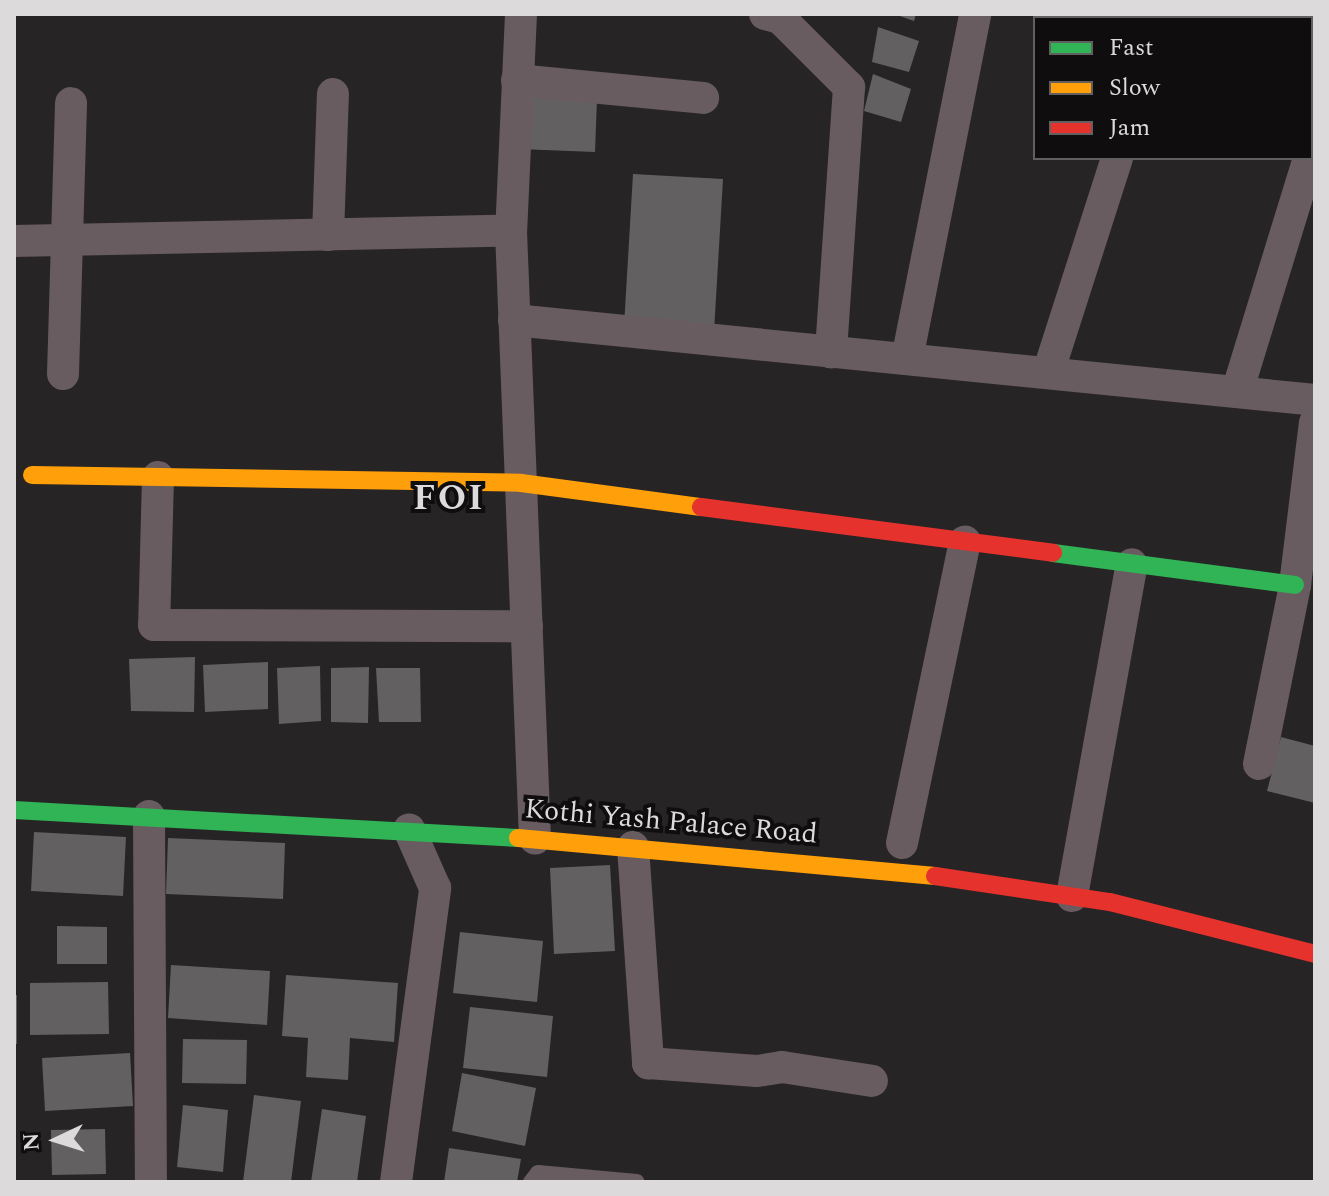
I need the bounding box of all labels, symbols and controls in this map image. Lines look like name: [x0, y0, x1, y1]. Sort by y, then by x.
legend: [1033, 16, 1313, 160]
text: Fast: [1109, 30, 1154, 66]
text: Slow: [1109, 70, 1160, 106]
text: Jam: [1109, 110, 1150, 146]
district label: FOI: [413, 477, 485, 521]
street label: Kothi Yash Palace Road: [523, 792, 819, 852]
north arrow: [16, 1100, 96, 1180]
text: N: [14, 1132, 49, 1152]

